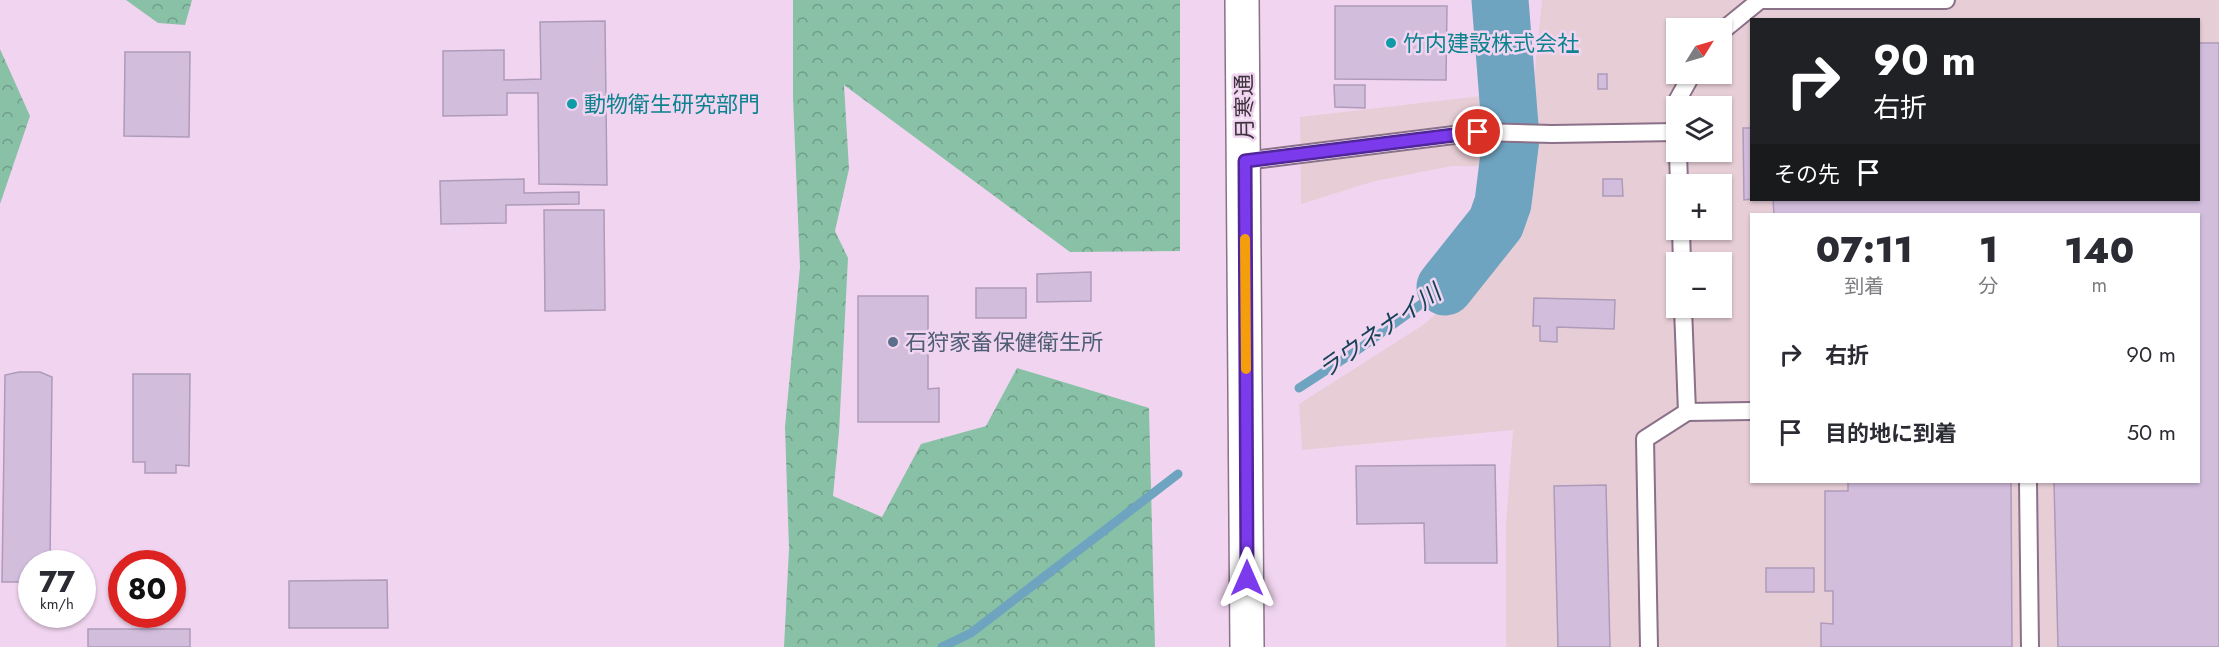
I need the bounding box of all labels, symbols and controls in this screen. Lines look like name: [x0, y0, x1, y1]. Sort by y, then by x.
north arrow: [1666, 18, 1732, 84]
map controls: [1666, 18, 1732, 318]
place label: 竹内建設株式会社: [1403, 27, 1579, 59]
text: 90 m: [1873, 30, 1976, 91]
marker: 竹内建設株式会社: [1384, 36, 1398, 50]
icon: right: [1774, 42, 1852, 120]
street label: 月寒通: [1227, 74, 1261, 140]
place label: 動物衛生研究部門: [584, 88, 760, 120]
text: 右折: [1873, 88, 1927, 127]
button: layers: [1666, 96, 1732, 162]
marker: 動物衛生研究部門: [565, 97, 579, 111]
pin: [1452, 106, 1503, 157]
icon: arrive: [1461, 115, 1494, 148]
icon: arrive: [1852, 156, 1885, 189]
text: その先: [1774, 158, 1840, 190]
button: +: [1666, 174, 1732, 240]
text: 07:11: [1816, 223, 1913, 275]
text: 1: [1979, 223, 1998, 275]
text: 140: [2064, 224, 2134, 276]
button: −: [1666, 252, 1732, 318]
text: m: [2091, 271, 2107, 300]
text: 到着: [1844, 272, 1884, 301]
text: 分: [1979, 272, 1999, 301]
water label: ラウネナイ川: [1310, 274, 1450, 387]
place label: 石狩家畜保健衛生所: [905, 326, 1103, 358]
marker: 石狩家畜保健衛生所: [886, 335, 900, 349]
icon: right: [1774, 338, 1807, 371]
text: 90 m: [2126, 338, 2176, 370]
text: 右折: [1825, 339, 1869, 371]
icon: arrive: [1774, 416, 1807, 449]
text: 50 m: [2127, 416, 2176, 448]
text: 目的地に到着: [1825, 417, 1957, 449]
position arrow: [1215, 546, 1279, 610]
speed limit sign: 80: [108, 550, 186, 628]
text: 77: [39, 560, 75, 603]
text: km/h: [40, 593, 74, 615]

